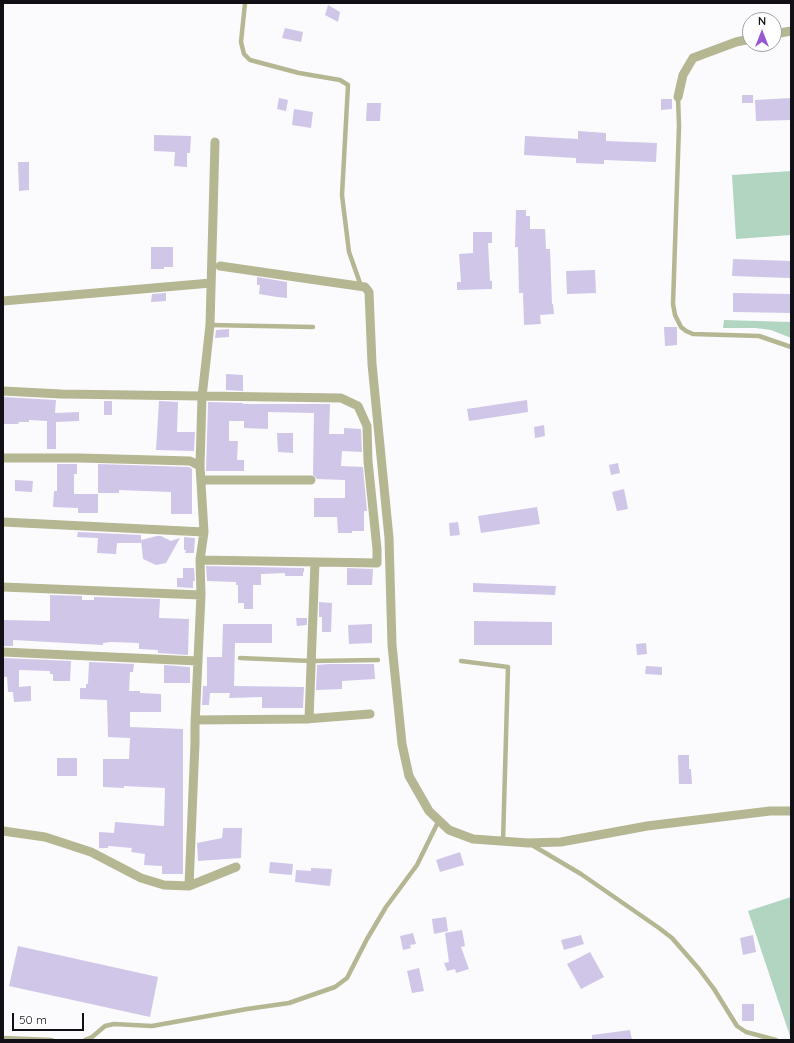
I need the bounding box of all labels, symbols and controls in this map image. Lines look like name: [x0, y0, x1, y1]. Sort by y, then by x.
north arrow: [742, 12, 782, 52]
text: N: [758, 14, 766, 28]
scale bar: [14, 1005, 86, 1031]
text: 50 m: [19, 1012, 47, 1027]

